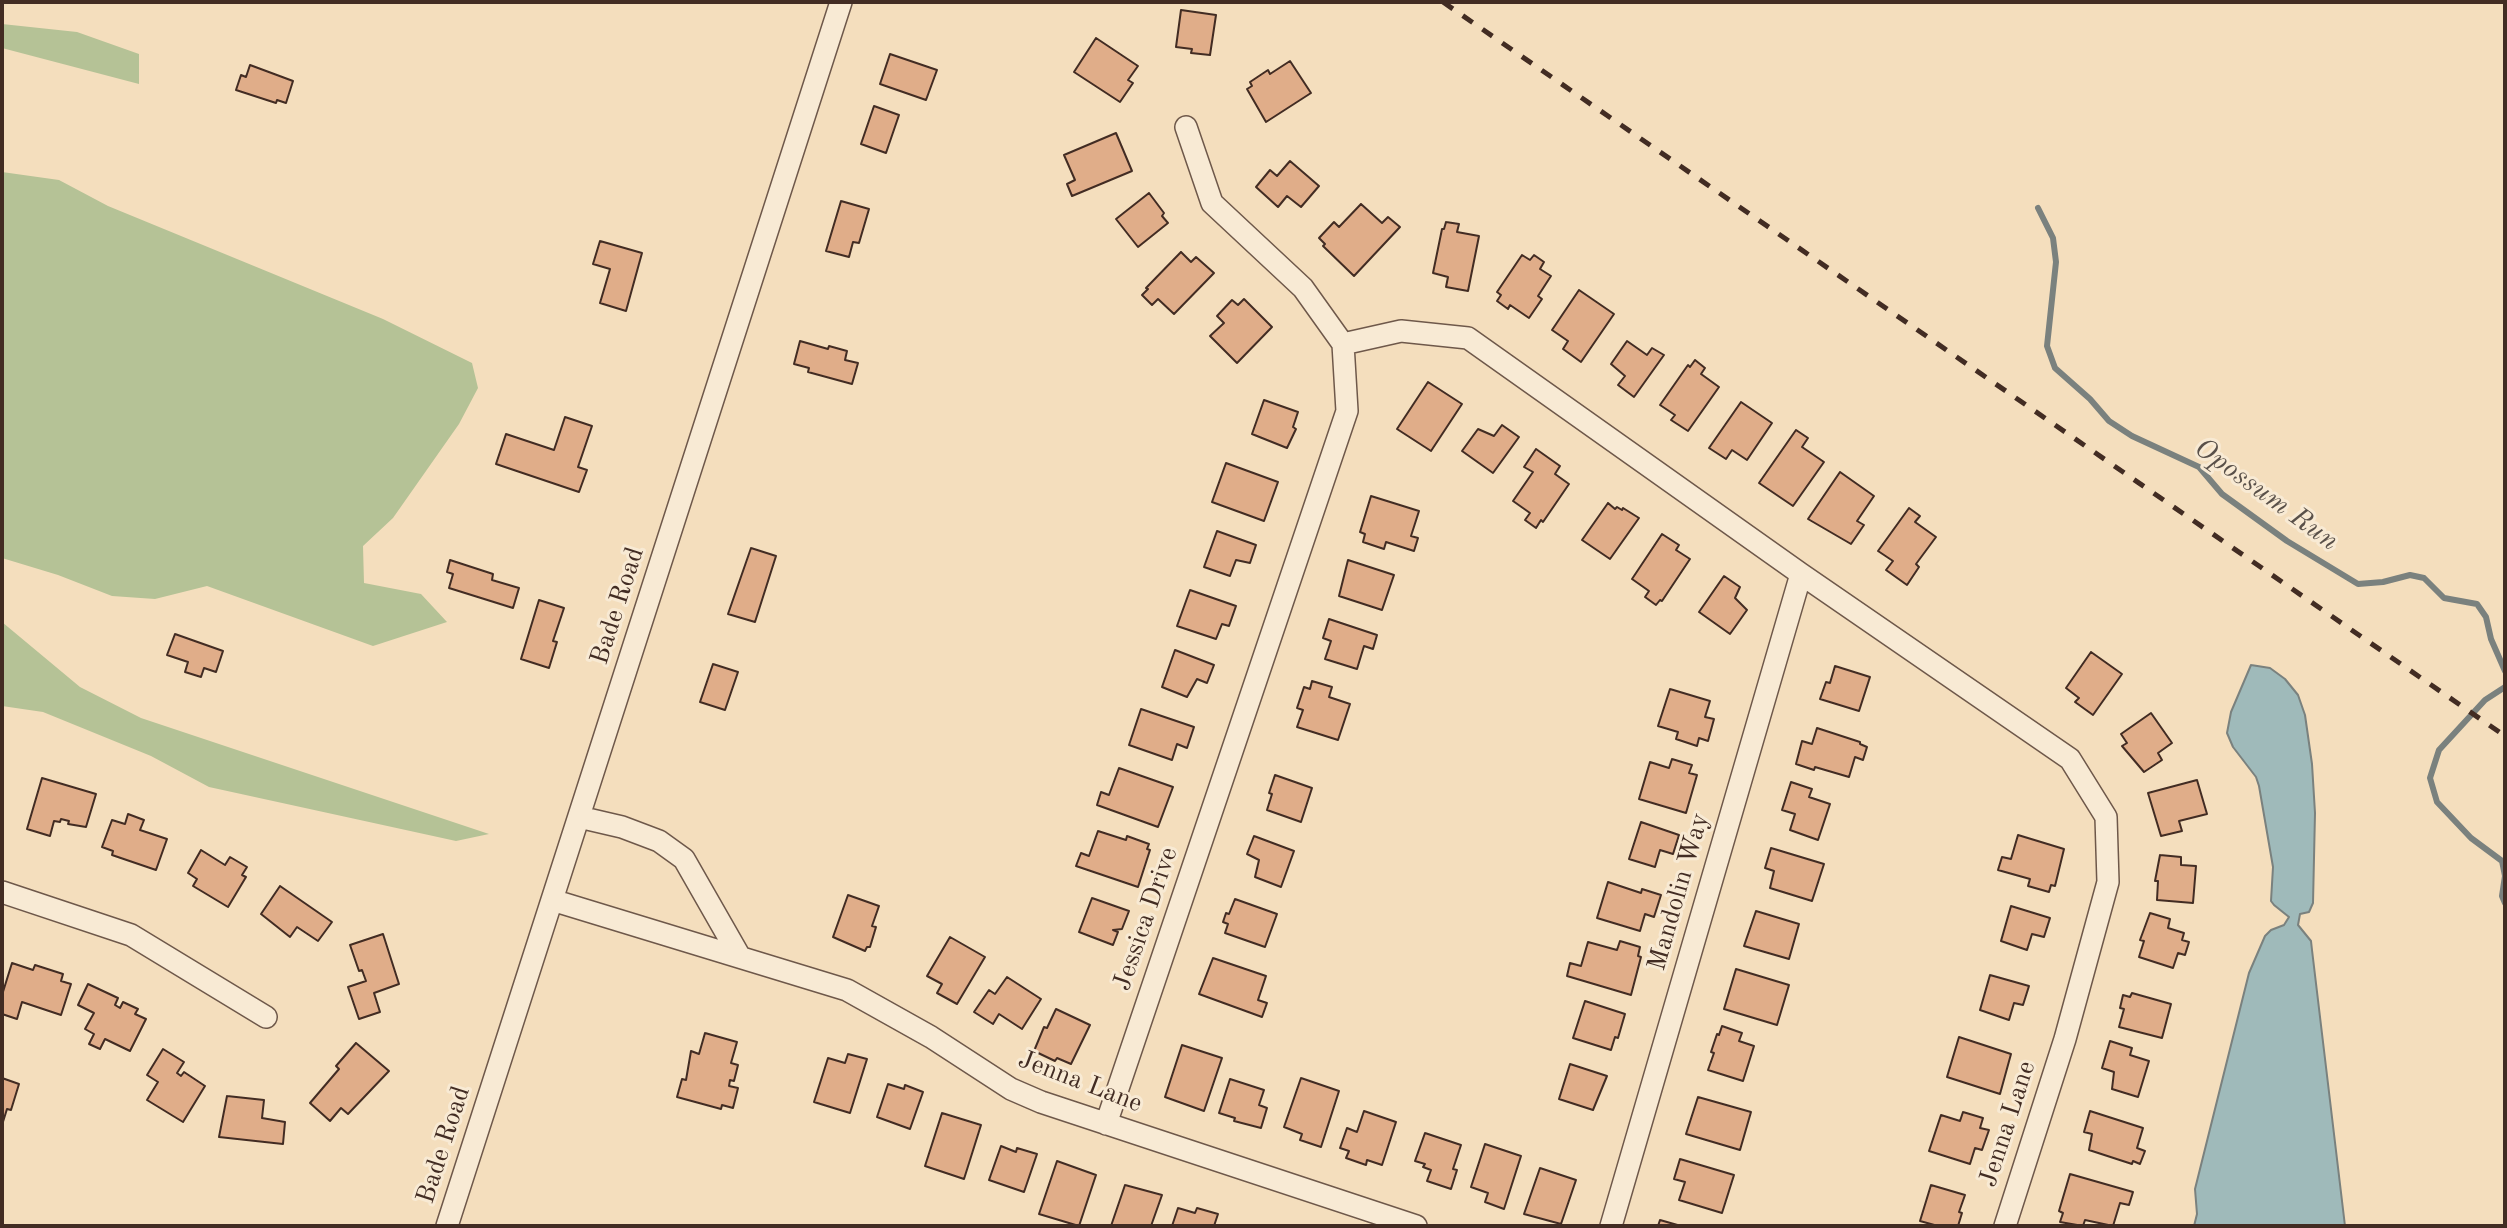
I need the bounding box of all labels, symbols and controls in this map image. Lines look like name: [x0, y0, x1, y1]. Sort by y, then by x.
water label: Opossum Run: [2187, 431, 2345, 559]
street label: Bade Road: [584, 543, 652, 669]
street label: Mandolin Way: [1642, 810, 1716, 974]
street label: Jessica Drive: [1107, 843, 1185, 995]
street label: Jenna Lane: [1014, 1044, 1146, 1120]
street label: Jenna Lane: [1973, 1057, 2043, 1191]
street label: Bade Road: [410, 1082, 478, 1208]

